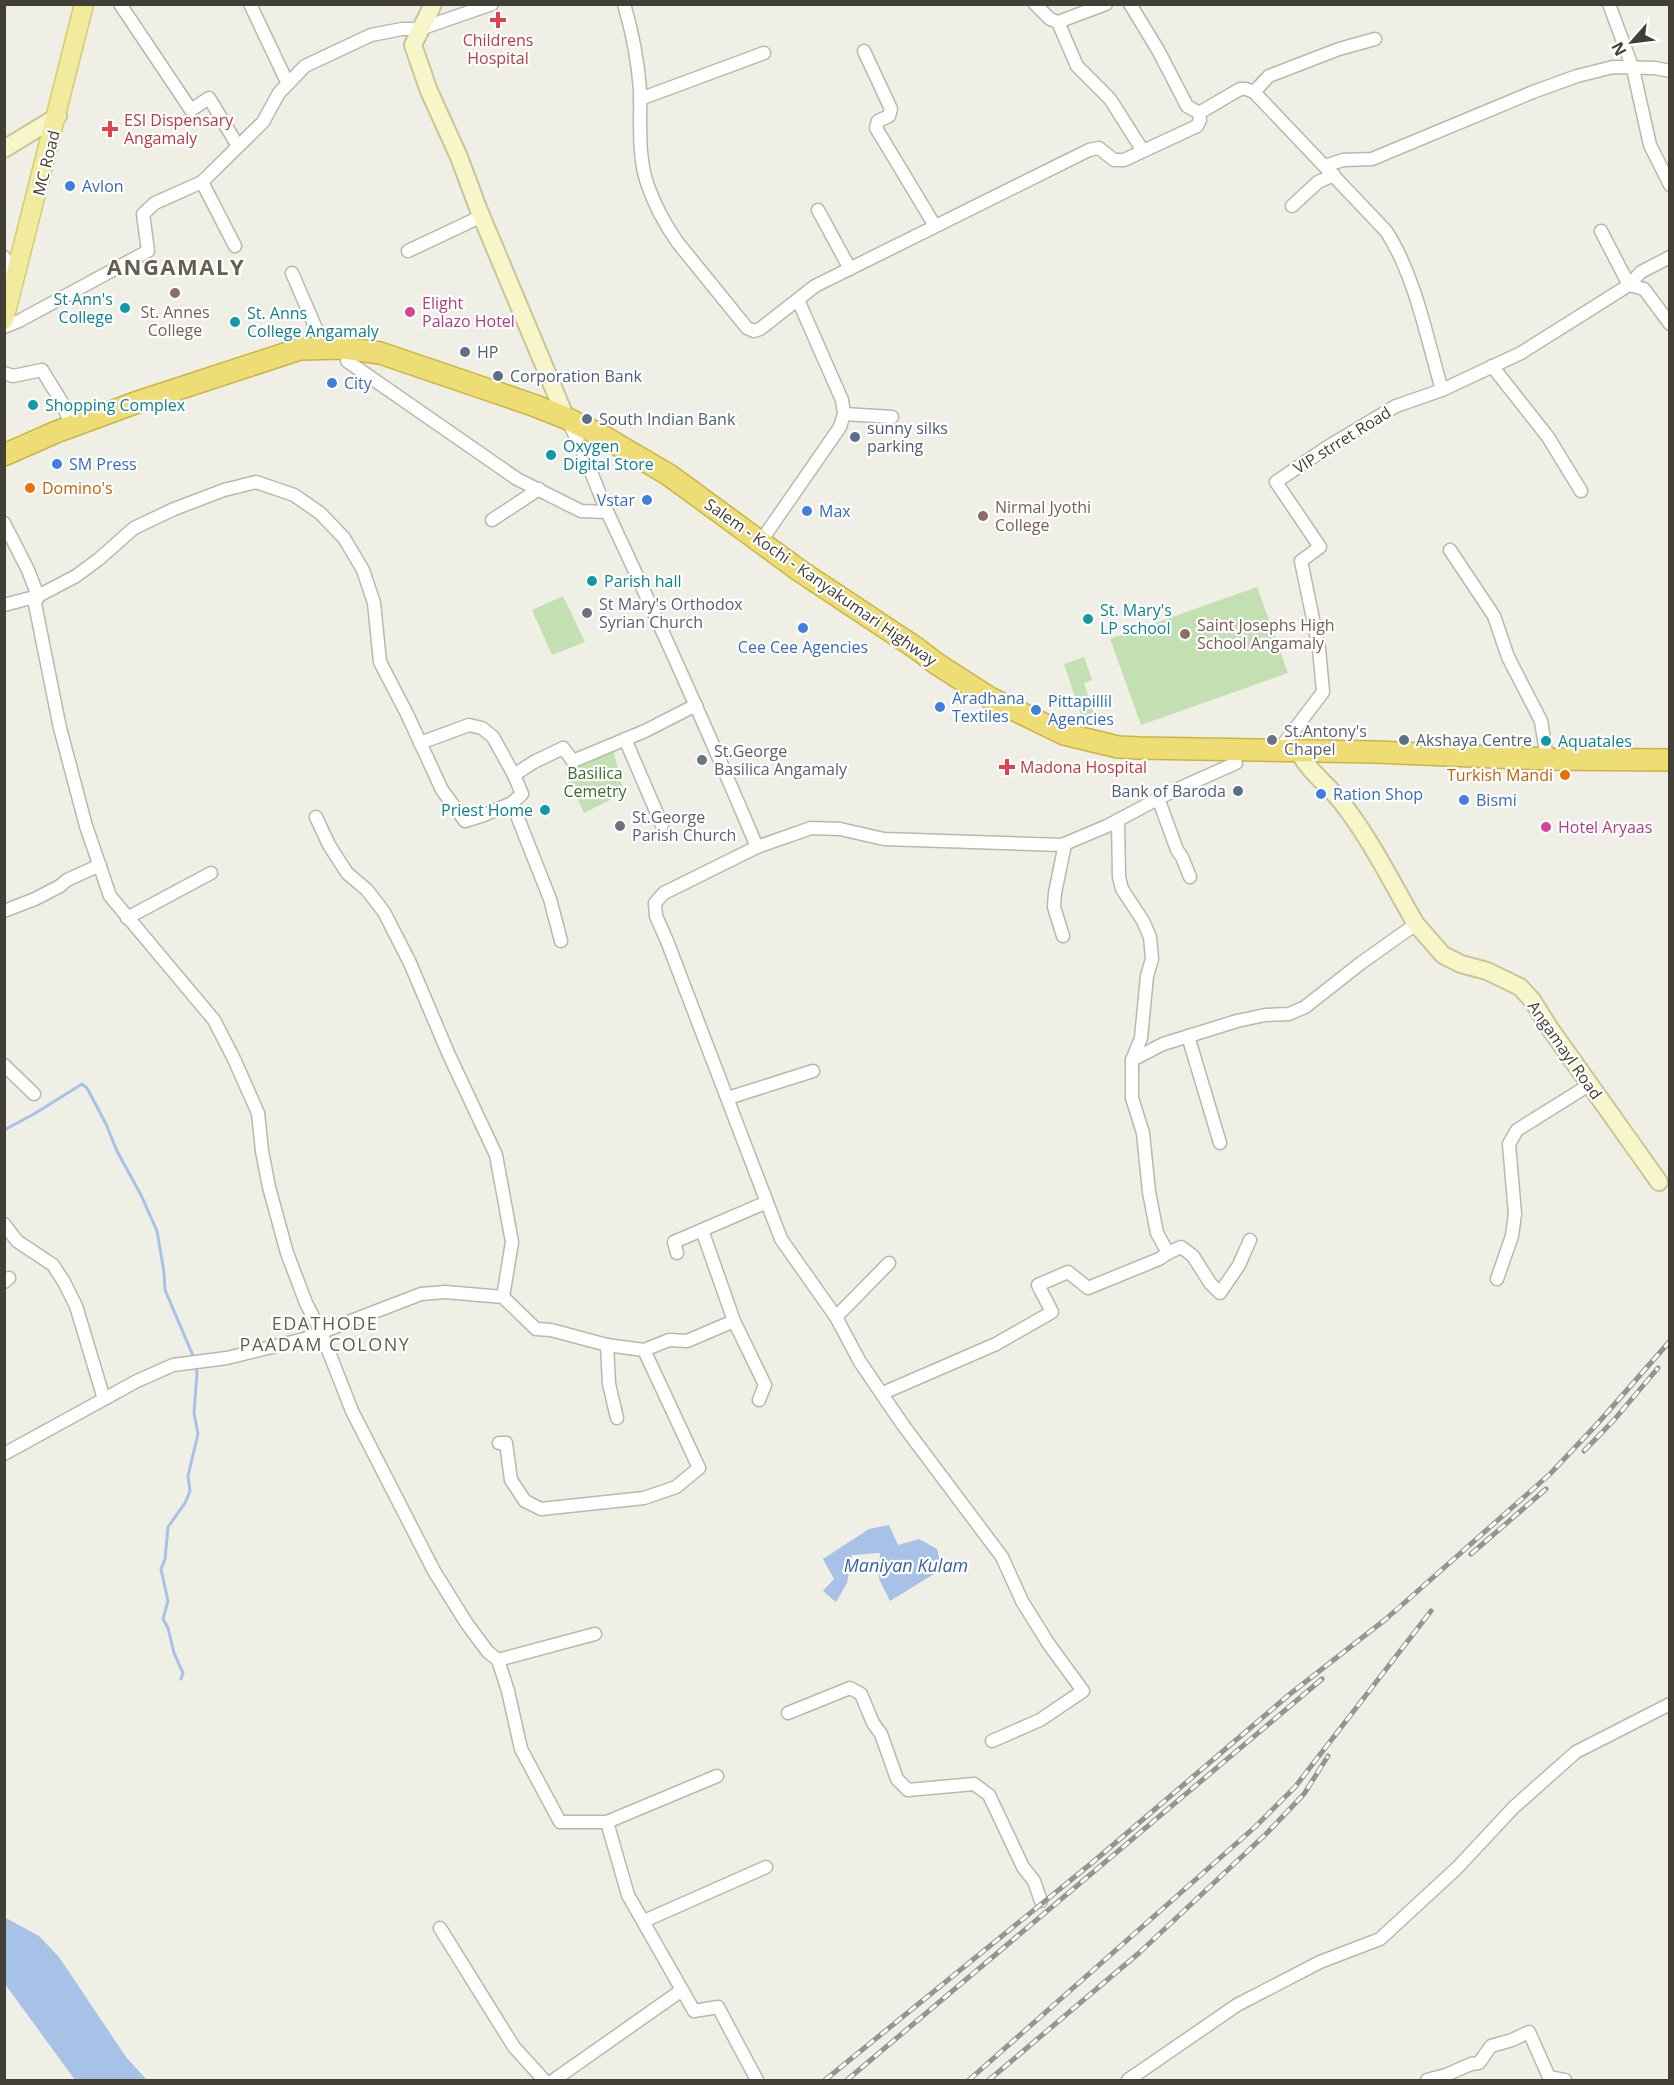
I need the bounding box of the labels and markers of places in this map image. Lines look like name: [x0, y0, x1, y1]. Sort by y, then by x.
marker: Childrens Hospital: [489, 11, 507, 29]
place label: Childrens Hospital: [463, 29, 533, 69]
place label: ESI Dispensary Angamaly: [124, 109, 234, 149]
marker: ESI Dispensary Angamaly: [101, 120, 119, 138]
place label: Avlon: [82, 175, 124, 197]
marker: Avlon: [63, 179, 77, 193]
marker: St. Annes College: [168, 286, 182, 300]
place label: St Ann's College: [53, 288, 113, 328]
place label: Elight Palazo Hotel: [422, 292, 515, 332]
marker: St Ann's College: [118, 301, 132, 315]
place label: St. Annes College: [140, 301, 210, 341]
place label: St. Anns College Angamaly: [247, 302, 380, 342]
marker: Elight Palazo Hotel: [403, 305, 417, 319]
marker: St. Anns College Angamaly: [228, 315, 242, 329]
place label: HP: [477, 341, 498, 363]
marker: HP: [458, 345, 472, 359]
place label: Corporation Bank: [510, 365, 642, 387]
marker: Corporation Bank: [491, 369, 505, 383]
place label: City: [344, 372, 373, 394]
marker: City: [325, 376, 339, 390]
place label: Shopping Complex: [45, 394, 186, 416]
marker: Shopping Complex: [26, 398, 40, 412]
place label: South Indian Bank: [599, 408, 736, 430]
marker: South Indian Bank: [580, 412, 594, 426]
place label: sunny silks parking: [867, 417, 948, 457]
marker: sunny silks parking: [848, 430, 862, 444]
place label: Oxygen Digital Store: [563, 435, 654, 475]
marker: Oxygen Digital Store: [544, 448, 558, 462]
place label: SM Press: [69, 453, 137, 475]
marker: SM Press: [50, 457, 64, 471]
place label: Domino's: [42, 477, 113, 499]
marker: Domino's: [23, 481, 37, 495]
place label: Vstar: [597, 489, 635, 511]
marker: Vstar: [640, 493, 654, 507]
place label: Nirmal Jyothi College: [995, 496, 1091, 536]
place label: Max: [819, 500, 851, 522]
marker: Max: [800, 504, 814, 518]
marker: Nirmal Jyothi College: [976, 509, 990, 523]
place label: Parish hall: [604, 570, 681, 592]
marker: Parish hall: [585, 574, 599, 588]
place label: St Mary's Orthodox Syrian Church: [599, 593, 743, 633]
place label: St. Mary's LP school: [1100, 599, 1172, 639]
marker: St Mary's Orthodox Syrian Church: [580, 606, 594, 620]
marker: St. Mary's LP school: [1081, 612, 1095, 626]
place label: Saint Josephs High School Angamaly: [1197, 614, 1335, 654]
marker: Cee Cee Agencies: [796, 621, 810, 635]
marker: Saint Josephs High School Angamaly: [1178, 627, 1192, 641]
place label: Cee Cee Agencies: [738, 636, 868, 658]
place label: Aradhana Textiles: [952, 687, 1025, 727]
place label: Pittapillil Agencies: [1048, 690, 1114, 730]
marker: Aradhana Textiles: [933, 700, 947, 714]
marker: Pittapillil Agencies: [1029, 703, 1043, 717]
place label: St.Antony's Chapel: [1284, 720, 1367, 760]
place label: Akshaya Centre: [1416, 729, 1532, 751]
place label: Aquatales: [1558, 730, 1632, 752]
marker: St.Antony's Chapel: [1265, 733, 1279, 747]
marker: Akshaya Centre: [1397, 733, 1411, 747]
marker: Aquatales: [1539, 734, 1553, 748]
place label: St.George Basilica Angamaly: [714, 740, 848, 780]
marker: St.George Basilica Angamaly: [695, 753, 709, 767]
place label: Madona Hospital: [1020, 756, 1147, 778]
marker: Madona Hospital: [998, 758, 1016, 776]
place label: Turkish Mandi: [1447, 764, 1553, 786]
marker: Turkish Mandi: [1558, 768, 1572, 782]
place label: Bank of Baroda: [1111, 780, 1226, 802]
place label: Ration Shop: [1333, 783, 1423, 805]
marker: Bank of Baroda: [1231, 784, 1245, 798]
marker: Ration Shop: [1314, 787, 1328, 801]
place label: Bismi: [1476, 789, 1517, 811]
marker: Bismi: [1457, 793, 1471, 807]
place label: Priest Home: [441, 799, 533, 821]
marker: Priest Home: [538, 803, 552, 817]
place label: St.George Parish Church: [632, 806, 736, 846]
place label: Hotel Aryaas: [1558, 816, 1652, 838]
marker: St.George Parish Church: [613, 819, 627, 833]
marker: Hotel Aryaas: [1539, 820, 1553, 834]

